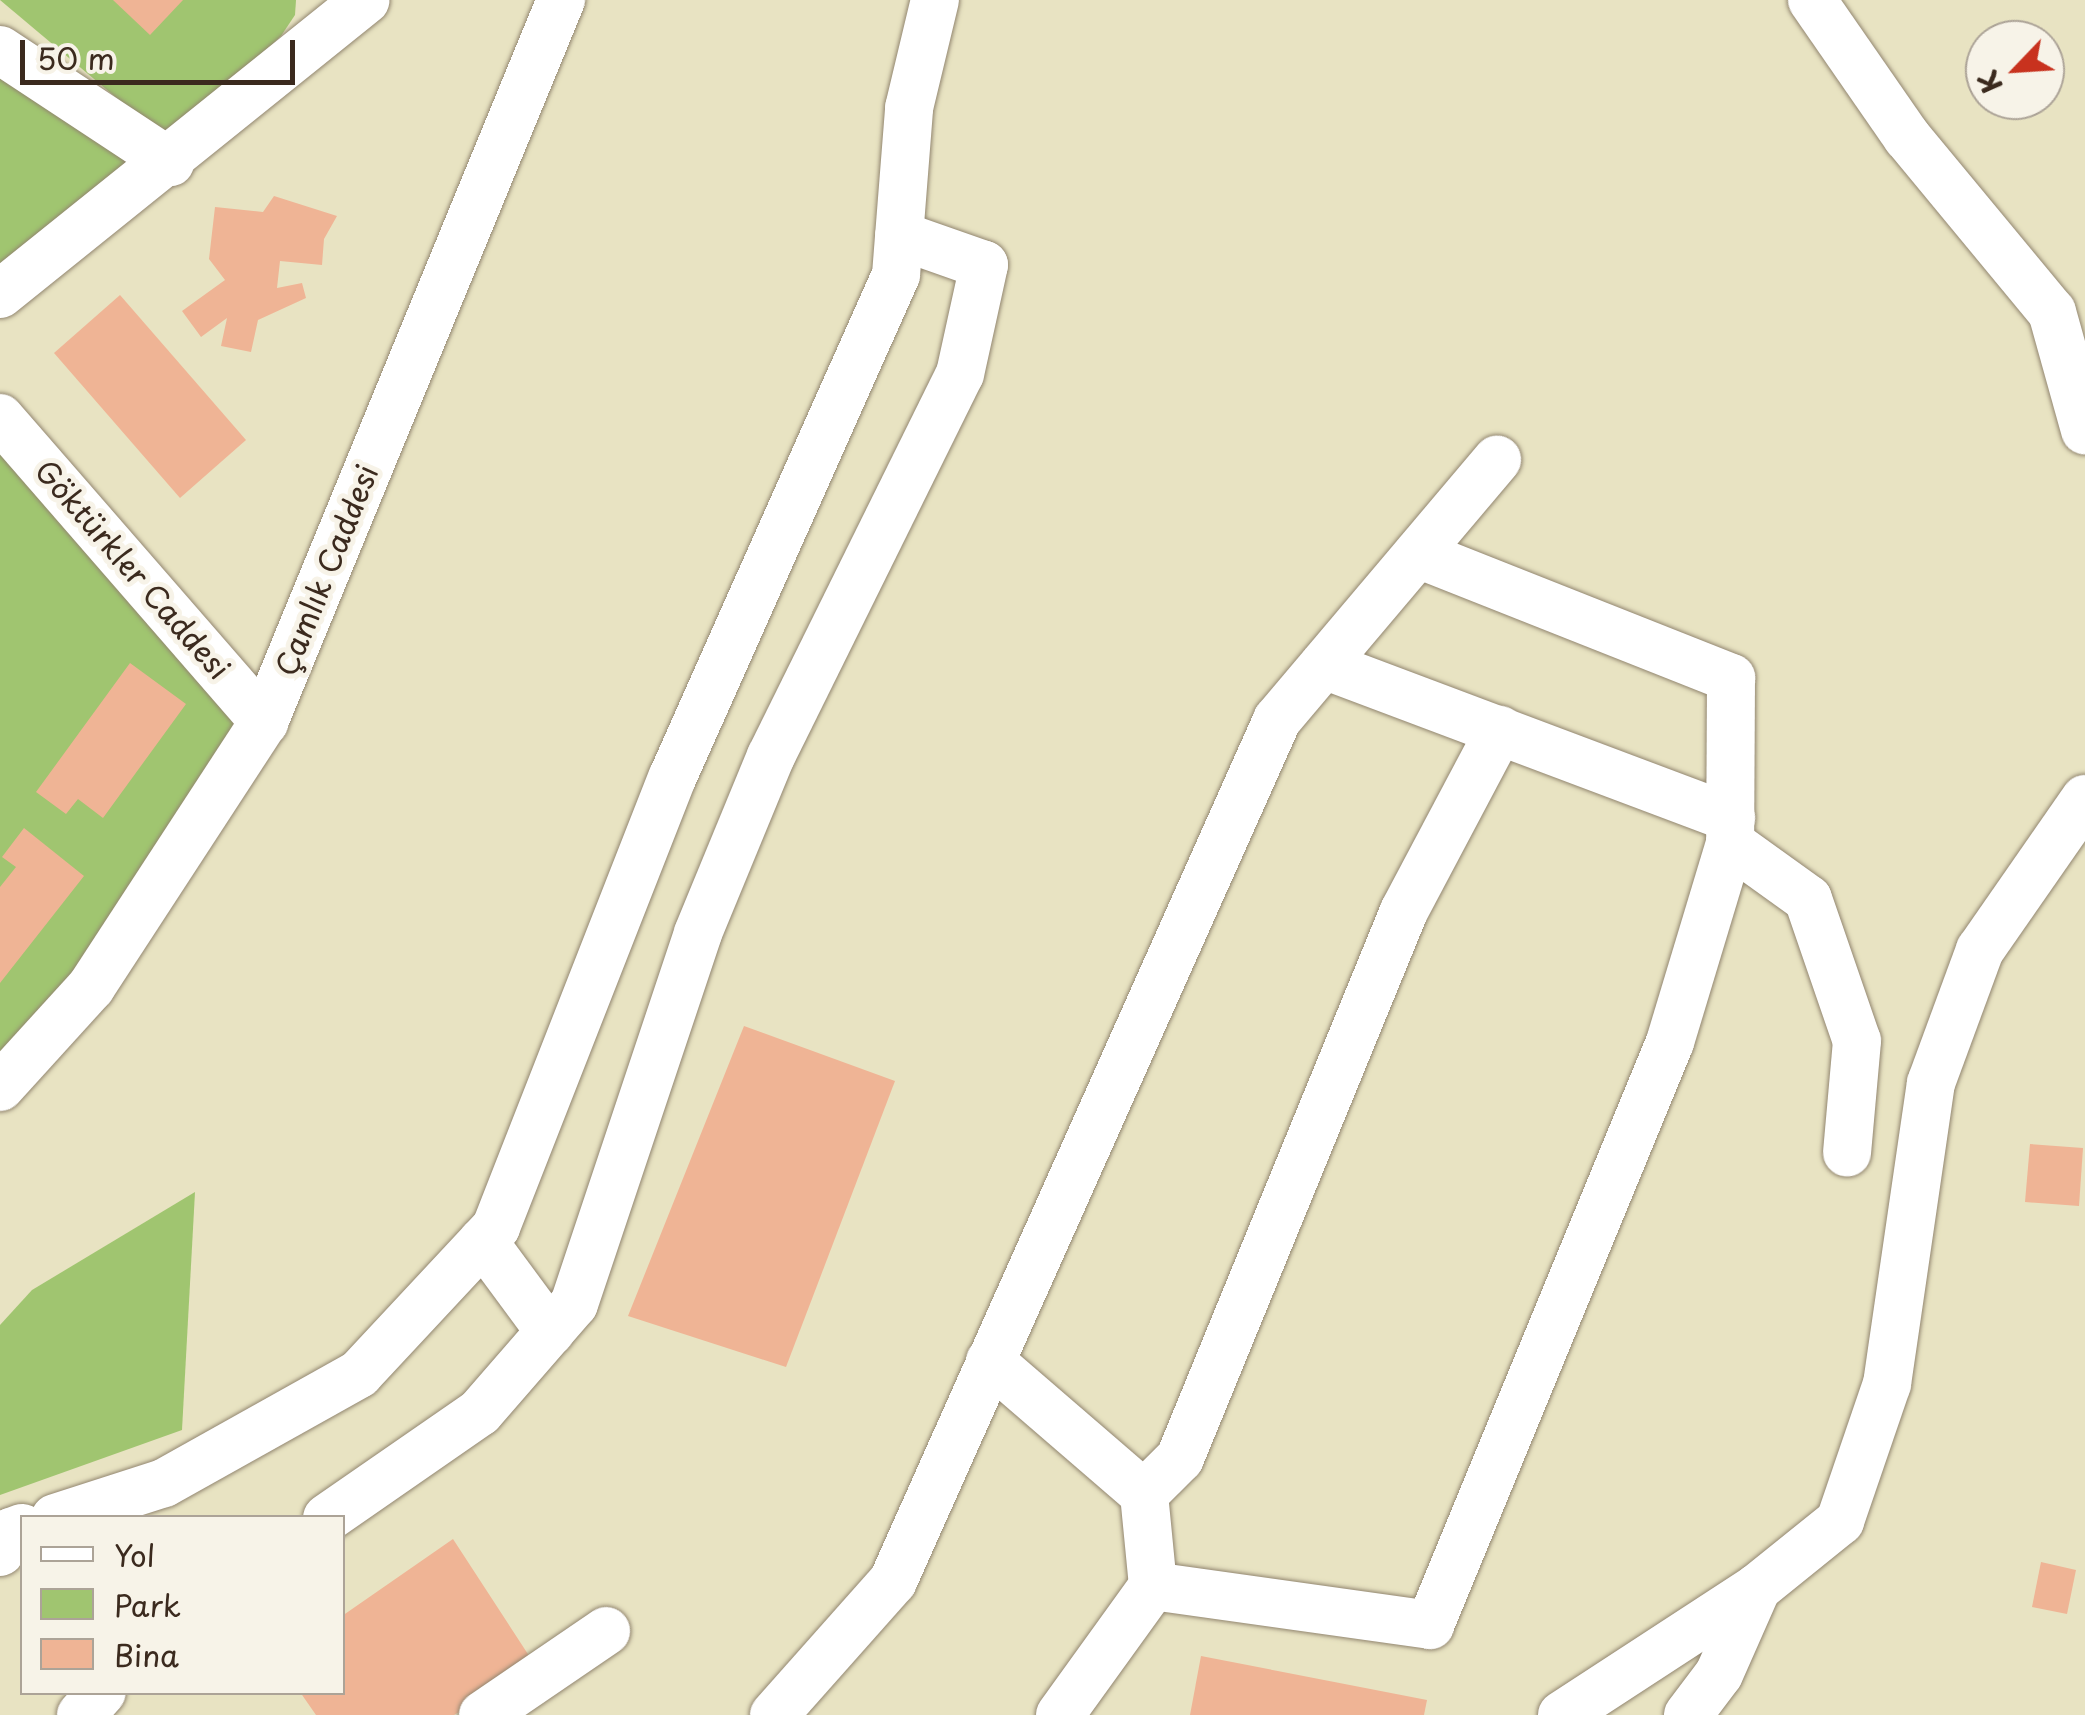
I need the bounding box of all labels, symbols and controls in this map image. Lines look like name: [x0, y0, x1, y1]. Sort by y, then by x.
scale bar: [25, 20, 300, 82]
north arrow: [1965, 20, 2065, 120]
text: 50 m: [37, 35, 115, 80]
text: K: [1965, 64, 2013, 100]
street label: Göktürkler Caddesi: [28, 452, 238, 686]
street label: Çamlık Caddesi: [267, 459, 385, 681]
legend: [20, 1515, 345, 1695]
text: Yol: [114, 1532, 155, 1577]
text: Park: [114, 1582, 181, 1627]
text: Bina: [114, 1632, 179, 1677]

